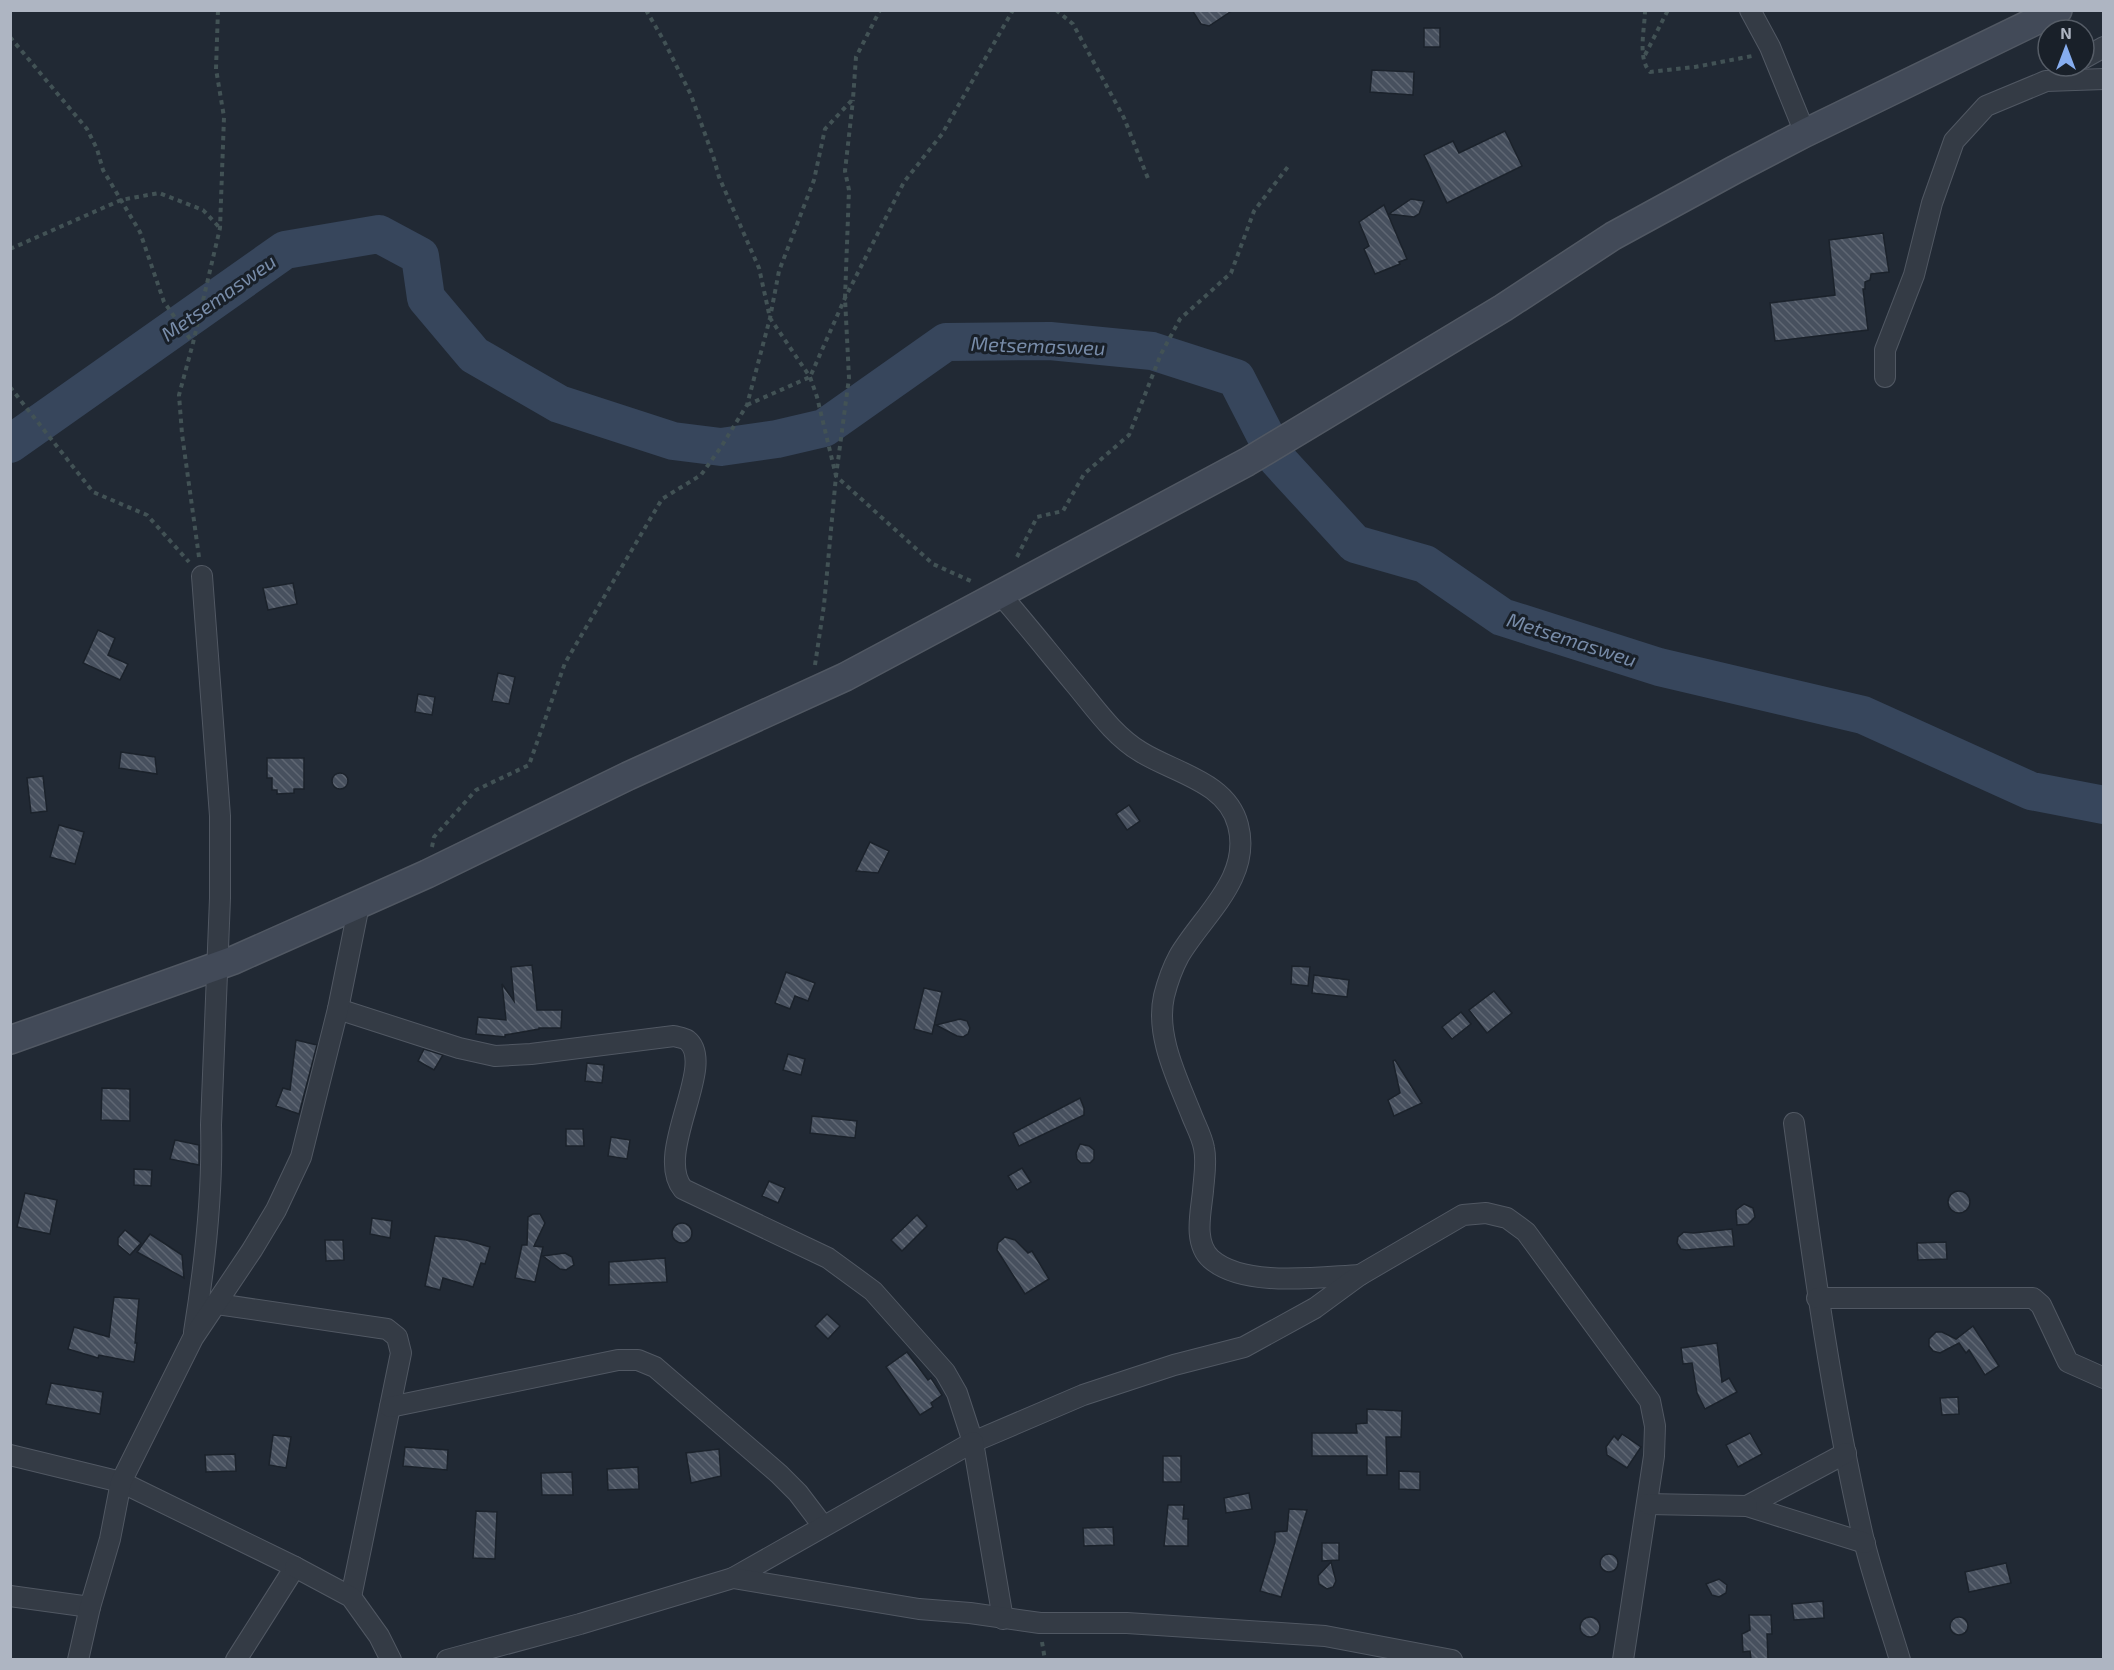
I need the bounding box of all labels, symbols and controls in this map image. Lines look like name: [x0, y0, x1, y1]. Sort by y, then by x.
north arrow: [2036, 18, 2096, 78]
text: N: [2060, 23, 2072, 42]
water label: Metsemasweu: [156, 249, 280, 345]
water label: Metsemasweu: [970, 331, 1106, 359]
water label: Metsemasweu: [1504, 607, 1640, 671]

